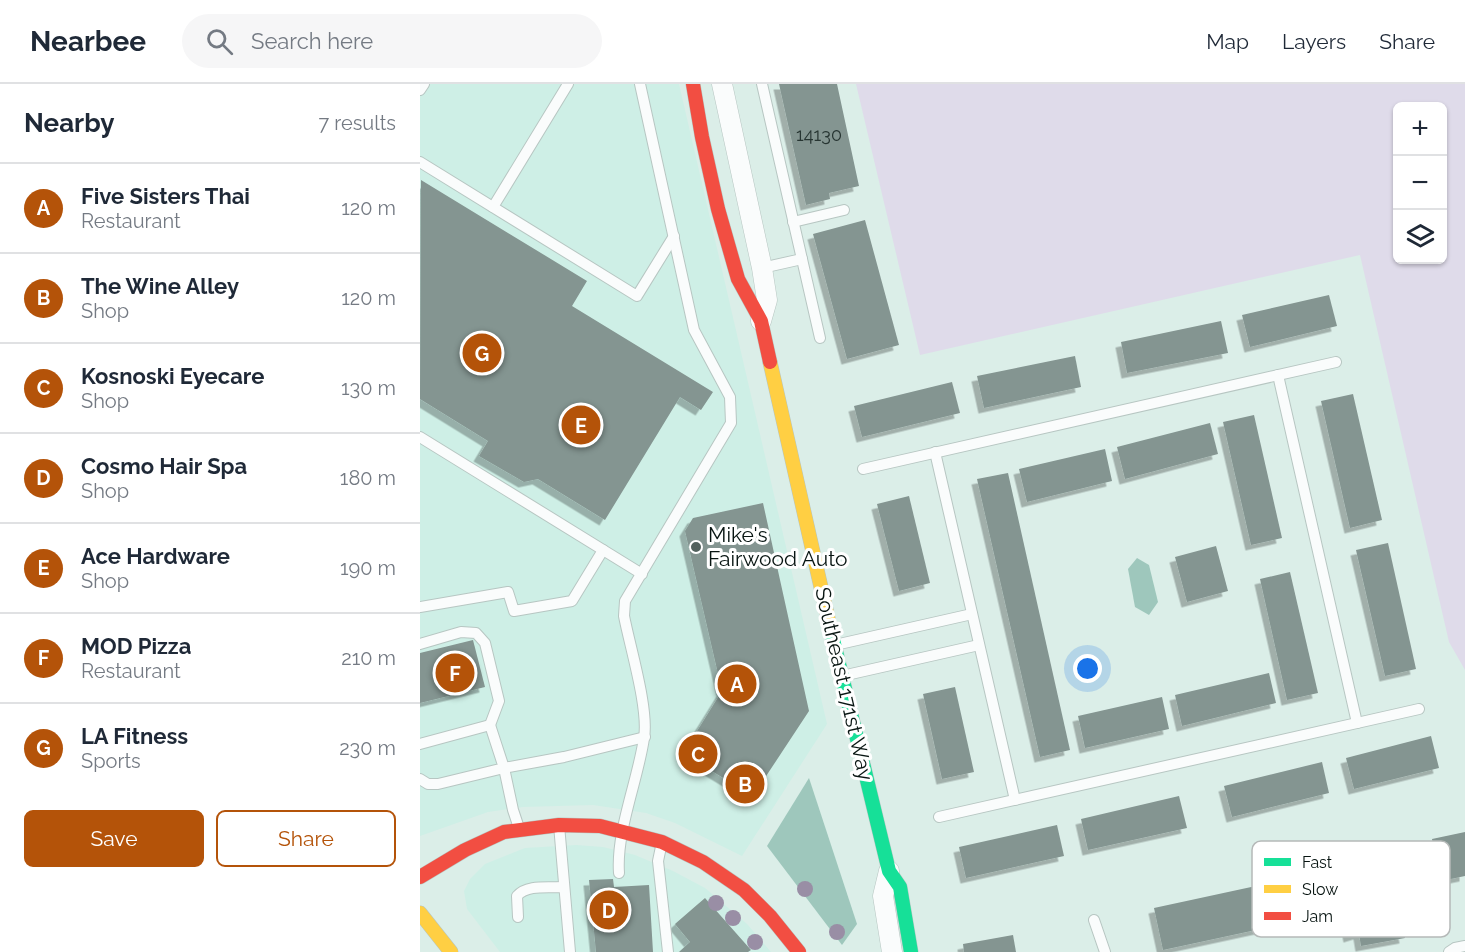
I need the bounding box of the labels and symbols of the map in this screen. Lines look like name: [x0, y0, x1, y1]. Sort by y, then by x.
house number: 14130: [796, 124, 842, 145]
pin: G: [462, 330, 502, 376]
pin: E: [562, 402, 600, 448]
place label: Mike's Fairwood Auto: [708, 522, 848, 571]
marker: Mike's Fairwood Auto: [689, 540, 703, 554]
street label: Southeast 171st Way: [810, 585, 879, 783]
pin: F: [435, 650, 474, 696]
your location: [1073, 654, 1102, 683]
pin: A: [718, 662, 756, 706]
pin: C: [678, 732, 718, 776]
pin: B: [726, 762, 764, 806]
legend: [1252, 841, 1450, 937]
text: Fast: [1302, 853, 1333, 872]
text: Slow: [1302, 880, 1338, 899]
pin: D: [590, 888, 628, 932]
text: Jam: [1302, 907, 1333, 926]

